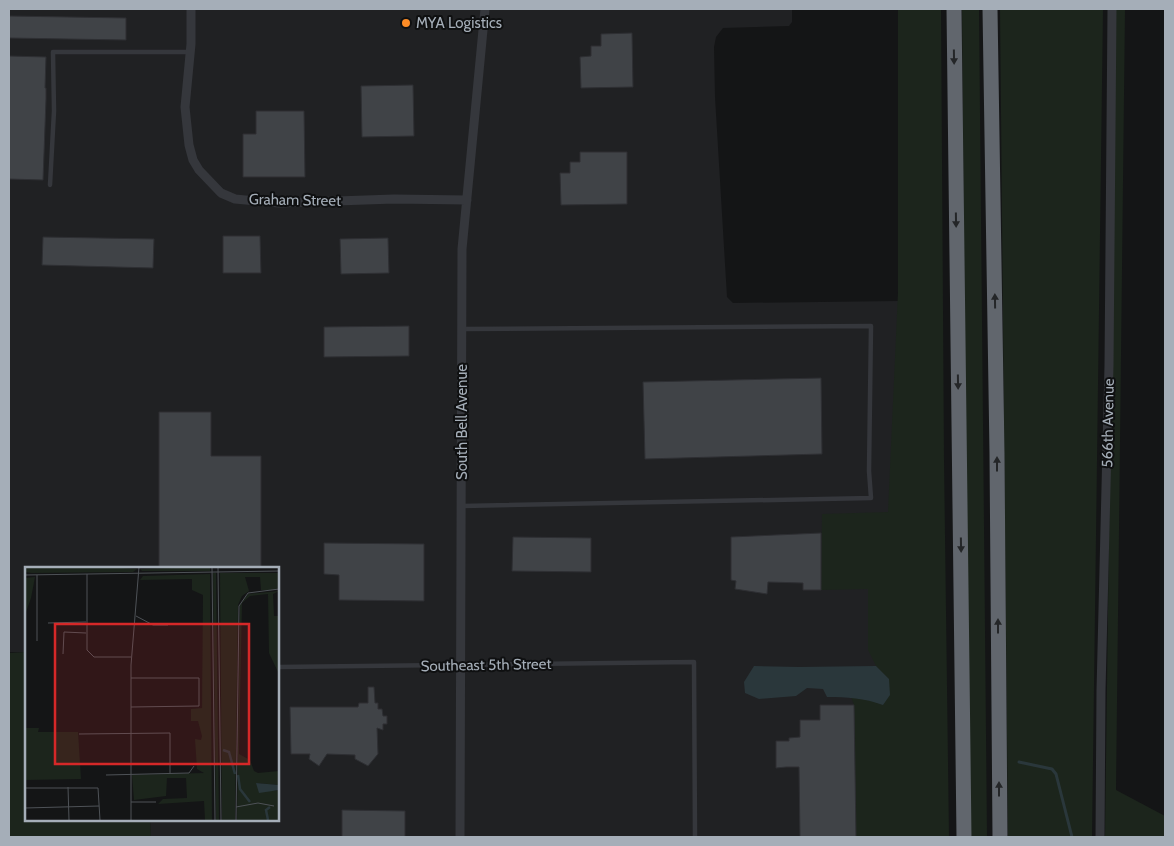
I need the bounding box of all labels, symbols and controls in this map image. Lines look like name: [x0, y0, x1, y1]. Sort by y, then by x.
place label: MYA Logistics: [416, 14, 502, 32]
marker: MYA Logistics: [400, 17, 412, 29]
one-way arrow: [950, 50, 958, 66]
street label: Graham Street: [249, 190, 341, 210]
one-way arrow: [952, 212, 960, 228]
one-way arrow: [991, 293, 999, 309]
street label: South Bell Avenue: [453, 364, 471, 480]
one-way arrow: [954, 375, 962, 391]
street label: 566th Avenue: [1098, 378, 1118, 468]
one-way arrow: [993, 455, 1001, 471]
one-way arrow: [957, 537, 965, 553]
inset map: [25, 567, 279, 821]
one-way arrow: [994, 618, 1002, 634]
street label: Southeast 5th Street: [420, 655, 552, 675]
one-way arrow: [995, 780, 1003, 796]

